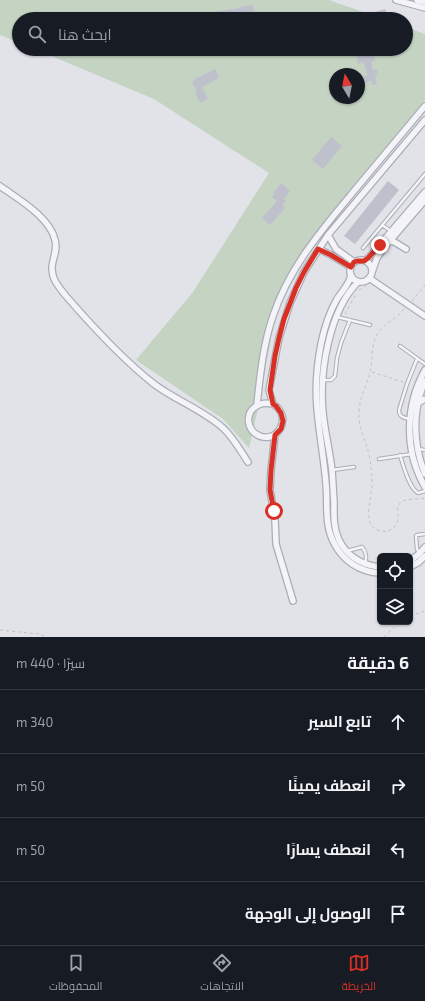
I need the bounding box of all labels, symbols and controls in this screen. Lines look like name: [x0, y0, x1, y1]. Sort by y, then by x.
search box: [12, 12, 413, 56]
icon: search: [26, 23, 48, 45]
text: ابحث هنا: [58, 25, 111, 43]
north arrow: [329, 68, 365, 104]
route end: [371, 236, 389, 254]
route start: [265, 502, 283, 520]
map controls: [377, 553, 413, 625]
button: locate: [377, 553, 413, 589]
button: layers: [377, 589, 413, 625]
text: 6 دقيقة: [347, 652, 409, 672]
text: سيرًا · 440 m: [16, 655, 85, 671]
icon: ahead: [387, 711, 409, 733]
text: تابع السير: [308, 712, 371, 730]
text: 340 m: [16, 714, 53, 730]
icon: right: [387, 775, 409, 797]
text: انعطف يمينًا: [288, 776, 371, 794]
text: 50 m: [16, 778, 45, 794]
icon: left: [387, 839, 409, 861]
text: انعطف يسارًا: [286, 840, 371, 858]
text: 50 m: [16, 842, 45, 858]
icon: arrive: [387, 903, 409, 925]
text: الوصول إلى الوجهة: [245, 904, 371, 922]
tab: المحفوظات: [49, 952, 102, 996]
tab: الاتجاهات: [200, 952, 244, 996]
tab: الخريطة: [342, 952, 376, 996]

